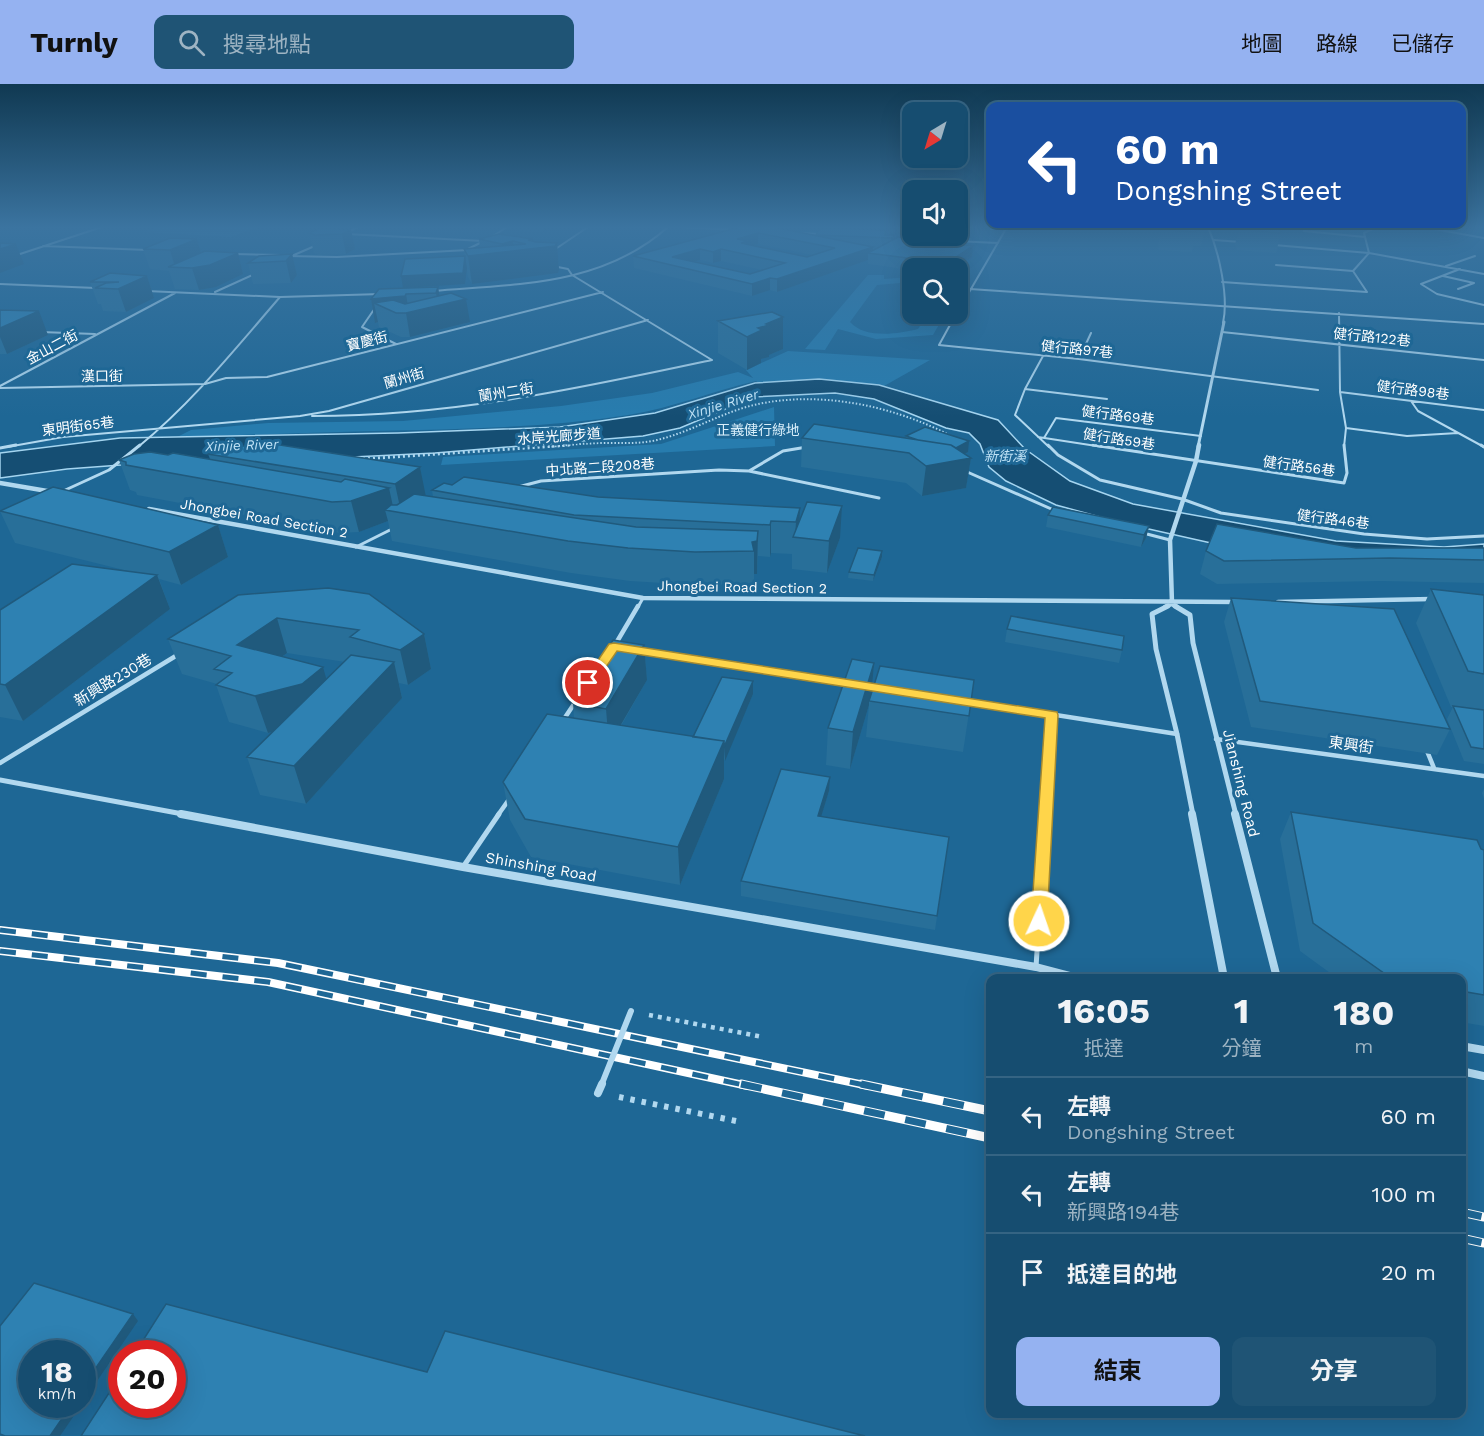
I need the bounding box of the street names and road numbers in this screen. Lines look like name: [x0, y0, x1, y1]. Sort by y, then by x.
street label: 健行路122巷: [1332, 325, 1412, 349]
street label: 金山二街: [24, 327, 80, 367]
street label: 寶慶街: [345, 328, 389, 354]
street label: 健行路97巷: [1040, 337, 1114, 361]
street label: 蘭州街: [382, 365, 426, 391]
street label: 漢口街: [81, 368, 123, 384]
street label: 健行路98巷: [1376, 378, 1450, 402]
street label: 蘭州二街: [477, 380, 535, 404]
street label: 健行路69巷: [1081, 403, 1155, 427]
street label: 東明街65巷: [41, 414, 115, 438]
street label: 水岸光廊步道: [517, 425, 601, 447]
street label: 健行路59巷: [1082, 425, 1156, 453]
street label: 健行路56巷: [1262, 453, 1336, 479]
street label: 中北路二段208巷: [545, 455, 655, 479]
street label: Jhongbei Road Section 2: [179, 495, 349, 541]
street label: 健行路46巷: [1296, 507, 1370, 531]
street label: Jhongbei Road Section 2: [657, 578, 827, 596]
street label: 新興路230巷: [71, 650, 155, 710]
street label: Jianshing Road: [1219, 727, 1263, 839]
street label: 東興街: [1327, 733, 1375, 757]
street label: Shinshing Road: [484, 848, 598, 886]

